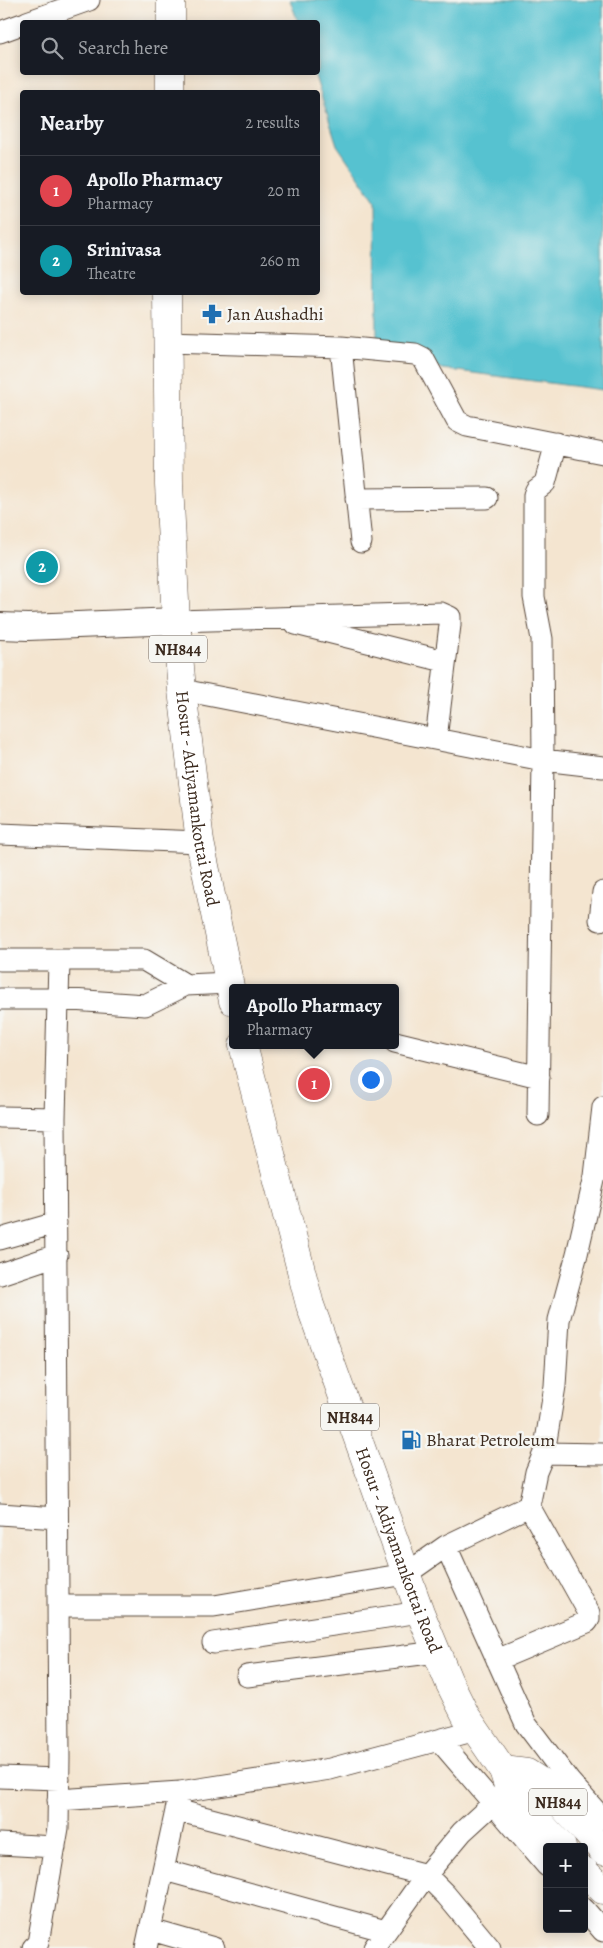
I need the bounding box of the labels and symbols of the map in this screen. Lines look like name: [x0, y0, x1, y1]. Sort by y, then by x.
place label: Jan Aushadhi: [227, 302, 324, 326]
pharmacy icon: Jan Aushadhi: [201, 303, 223, 325]
pin: 2: [26, 548, 58, 586]
road number: NH844: [149, 636, 207, 662]
street label: Hosur - Adiyamankottai Road: [170, 689, 225, 909]
pin: 1: [298, 1065, 330, 1103]
your location: [358, 1067, 384, 1093]
road number: NH844: [321, 1404, 379, 1430]
place label: Bharat Petroleum: [426, 1428, 555, 1452]
fuel station icon: Bharat Petroleum: [400, 1429, 422, 1451]
street label: Hosur - Adiyamankottai Road: [350, 1444, 448, 1657]
road number: NH844: [529, 1788, 587, 1815]

